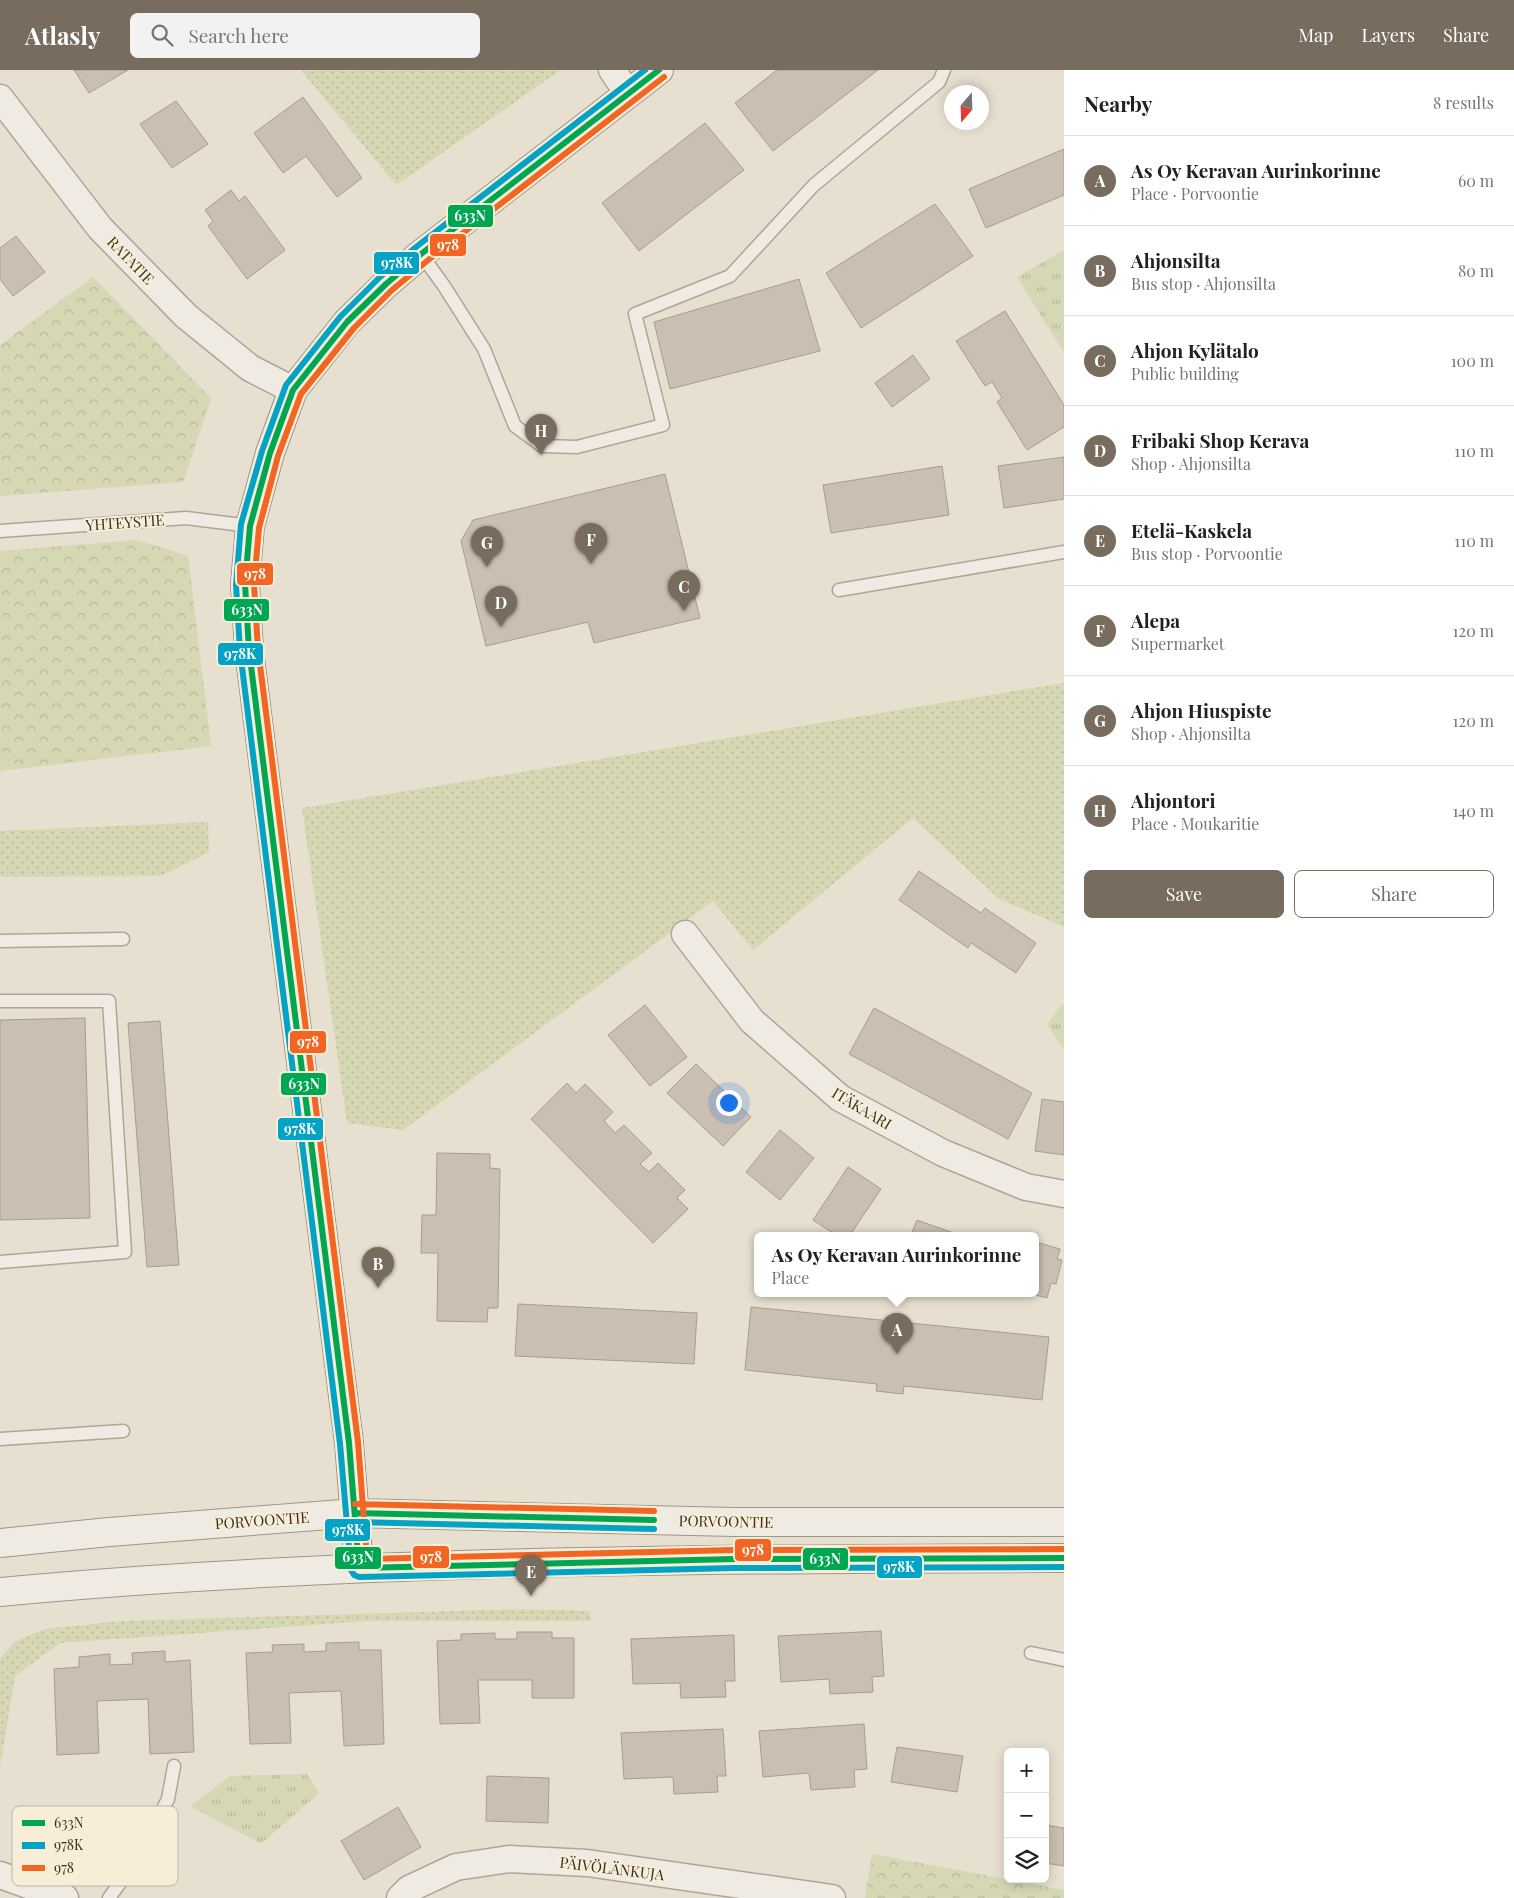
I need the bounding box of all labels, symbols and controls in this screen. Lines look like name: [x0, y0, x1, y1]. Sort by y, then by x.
search box: [130, 13, 480, 58]
text: Atlasly: [25, 19, 100, 51]
icon: search: [148, 21, 176, 49]
text: Search here: [188, 22, 289, 48]
text: Map: [1298, 23, 1333, 47]
text: Layers: [1361, 23, 1415, 47]
text: Share: [1443, 23, 1489, 47]
north arrow: [944, 85, 989, 130]
text: Nearby: [1084, 89, 1153, 117]
text: 8 results: [1433, 92, 1494, 113]
text: As Oy Keravan Aurinkorinne: [1131, 157, 1381, 183]
text: A: [1095, 170, 1105, 191]
text: 60 m: [1458, 170, 1494, 191]
text: Place · Porvoontie: [1131, 183, 1259, 204]
line badge: 633N: [447, 204, 494, 228]
text: 633N: [454, 206, 486, 225]
street label: RATATIE: [103, 232, 159, 288]
line badge: 978: [429, 233, 467, 257]
text: 978: [437, 235, 459, 254]
text: Ahjonsilta: [1131, 247, 1220, 273]
line badge: 978K: [373, 251, 420, 275]
text: 978K: [381, 253, 414, 272]
text: B: [1095, 260, 1105, 281]
text: 80 m: [1458, 260, 1494, 281]
text: Bus stop · Ahjonsilta: [1131, 273, 1276, 294]
text: Ahjon Kylätalo: [1131, 337, 1259, 363]
text: C: [1094, 350, 1106, 371]
text: 100 m: [1451, 350, 1494, 371]
text: Public building: [1131, 363, 1239, 384]
pin: H: [525, 414, 557, 455]
text: Fribaki Shop Kerava: [1131, 427, 1309, 453]
text: D: [1094, 440, 1106, 461]
text: 110 m: [1454, 440, 1494, 461]
text: Shop · Ahjonsilta: [1131, 453, 1251, 474]
street label: YHTEYSTIE: [84, 509, 165, 535]
text: Etelä-Kaskela: [1131, 517, 1252, 543]
pin: F: [575, 523, 607, 564]
pin: G: [471, 526, 503, 567]
text: E: [1095, 530, 1105, 551]
text: 110 m: [1454, 530, 1494, 551]
text: Bus stop · Porvoontie: [1131, 543, 1283, 564]
line badge: 978: [236, 562, 274, 586]
text: 978: [244, 564, 266, 583]
pin: C: [668, 570, 700, 611]
pin: D: [485, 586, 517, 627]
line badge: 633N: [223, 598, 270, 622]
text: 633N: [231, 600, 263, 619]
text: Alepa: [1131, 607, 1180, 633]
text: F: [1095, 620, 1105, 641]
text: 120 m: [1453, 620, 1494, 641]
text: Supermarket: [1131, 633, 1225, 654]
line badge: 978K: [217, 642, 264, 666]
text: 978K: [224, 644, 257, 663]
text: Ahjon Hiuspiste: [1131, 697, 1272, 723]
text: G: [1094, 710, 1106, 731]
text: 120 m: [1453, 710, 1494, 731]
text: Shop · Ahjonsilta: [1131, 723, 1251, 744]
text: Ahjontori: [1131, 787, 1215, 813]
text: H: [1094, 800, 1106, 821]
text: 140 m: [1452, 800, 1494, 821]
text: Place · Moukaritie: [1131, 813, 1259, 834]
button: Save: [1084, 870, 1284, 918]
button: Share: [1294, 870, 1494, 918]
line badge: 978: [289, 1030, 327, 1054]
text: 978: [297, 1032, 319, 1051]
line badge: 633N: [280, 1072, 327, 1096]
text: 633N: [288, 1074, 320, 1093]
street label: ITÄKAARI: [829, 1082, 895, 1134]
your location: [716, 1090, 742, 1116]
line badge: 978K: [277, 1117, 324, 1141]
text: 978K: [284, 1119, 317, 1138]
popup: [754, 1232, 1039, 1297]
text: As Oy Keravan Aurinkorinne: [772, 1241, 1021, 1267]
pin: B: [362, 1247, 394, 1288]
text: Place: [772, 1267, 809, 1288]
pin: A: [881, 1313, 913, 1354]
street label: PORVOONTIE: [214, 1507, 310, 1533]
street label: PORVOONTIE: [679, 1510, 773, 1532]
line badge: 978K: [324, 1518, 371, 1542]
text: 978K: [332, 1520, 365, 1539]
line badge: 978: [734, 1538, 772, 1562]
text: 978: [742, 1540, 764, 1559]
line badge: 978: [412, 1545, 450, 1569]
line badge: 633N: [334, 1546, 382, 1570]
text: 633N: [342, 1547, 374, 1566]
text: 978: [420, 1547, 442, 1566]
line badge: 633N: [802, 1547, 849, 1571]
text: 633N: [809, 1549, 841, 1568]
pin: E: [515, 1555, 547, 1596]
line badge: 978K: [876, 1555, 923, 1579]
text: 978K: [883, 1557, 916, 1576]
map controls: [1004, 1748, 1049, 1883]
button: +: [1004, 1748, 1049, 1793]
button: −: [1004, 1793, 1049, 1838]
legend: [12, 1806, 178, 1886]
text: 633N: [54, 1813, 84, 1832]
text: 978K: [54, 1835, 84, 1854]
button: layers: [1004, 1838, 1049, 1883]
street label: PÄIVÖLÄNKUJA: [558, 1852, 666, 1884]
text: 978: [54, 1858, 74, 1877]

